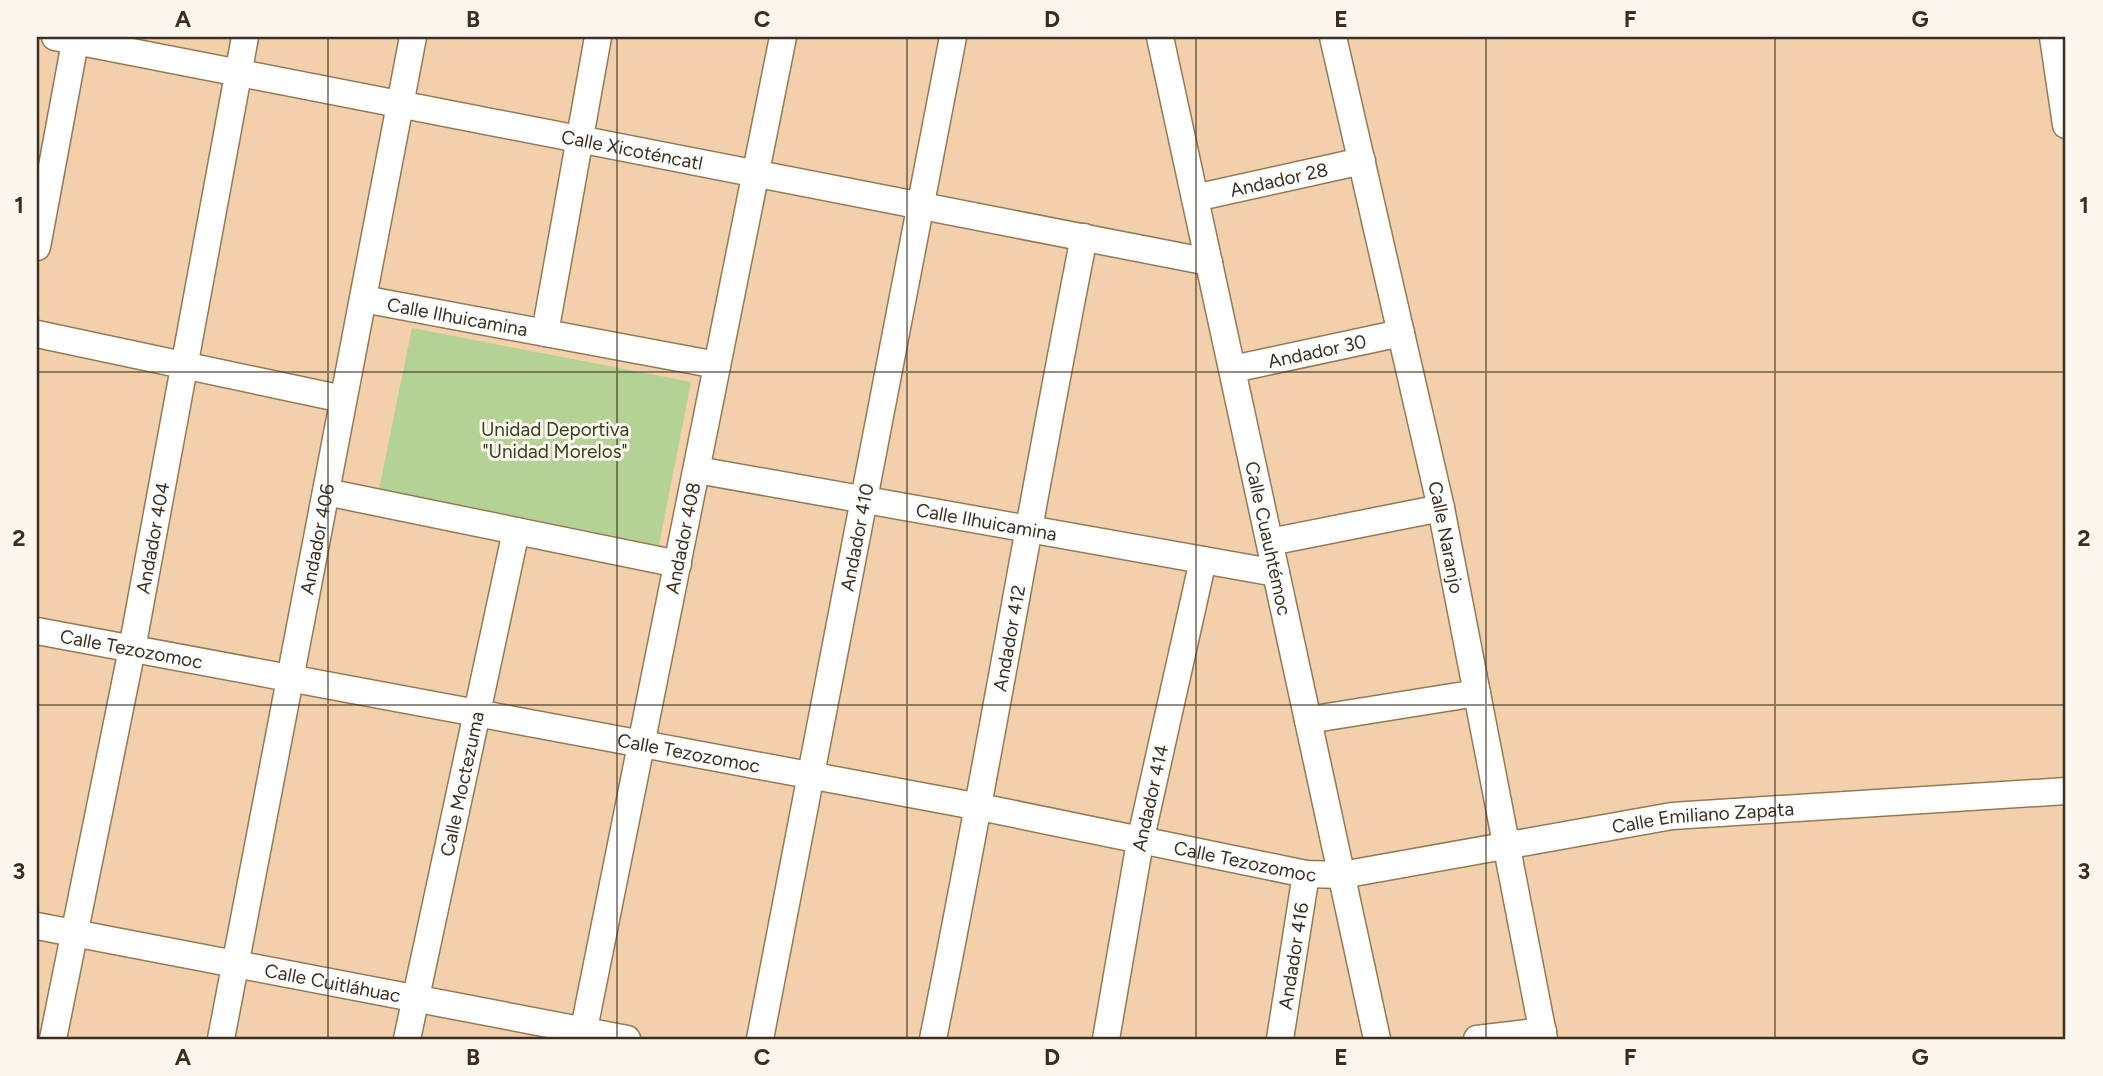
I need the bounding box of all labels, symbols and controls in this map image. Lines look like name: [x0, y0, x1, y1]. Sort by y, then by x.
text: A: [175, 5, 192, 33]
text: B: [466, 5, 480, 33]
text: C: [754, 5, 771, 33]
text: D: [1044, 5, 1060, 33]
text: E: [1334, 5, 1348, 33]
text: F: [1624, 5, 1637, 33]
text: G: [1911, 5, 1929, 33]
street label: Calle Xicoténcatl: [559, 125, 705, 175]
street label: Andador 28: [1228, 158, 1330, 202]
text: 1: [14, 191, 24, 219]
text: 1: [2079, 191, 2089, 219]
street label: Calle Ilhuicamina: [385, 293, 530, 341]
street label: Andador 30: [1266, 330, 1369, 373]
park label: Unidad Deportiva "Unidad Morelos": [481, 418, 629, 463]
street label: Calle Cuauhtémoc: [1240, 459, 1296, 618]
street label: Calle Naranjo: [1423, 479, 1468, 596]
street label: Andador 404: [131, 480, 175, 596]
street label: Andador 408: [661, 480, 705, 596]
street label: Andador 410: [835, 481, 879, 593]
street label: Andador 406: [295, 482, 339, 597]
street label: Calle Ilhuicamina: [914, 498, 1059, 546]
text: 2: [12, 524, 26, 552]
text: 2: [2077, 524, 2091, 552]
street label: Andador 412: [988, 583, 1030, 693]
street label: Calle Tezozomoc: [58, 625, 205, 674]
street label: Calle Moctezuma: [436, 709, 489, 858]
street label: Calle Tezozomoc: [615, 729, 762, 778]
street label: Andador 414: [1128, 742, 1173, 853]
street label: Calle Emiliano Zapata: [1610, 797, 1795, 839]
street label: Calle Tezozomoc: [1172, 836, 1317, 886]
text: 3: [13, 857, 25, 885]
text: 3: [2078, 857, 2090, 885]
street label: Andador 416: [1274, 901, 1313, 1011]
street label: Calle Cuitláhuac: [263, 959, 402, 1007]
text: A: [175, 1043, 192, 1071]
text: B: [466, 1043, 480, 1071]
text: C: [754, 1043, 771, 1071]
text: D: [1044, 1043, 1060, 1071]
text: E: [1334, 1043, 1348, 1071]
text: F: [1624, 1043, 1637, 1071]
text: G: [1911, 1043, 1929, 1071]

